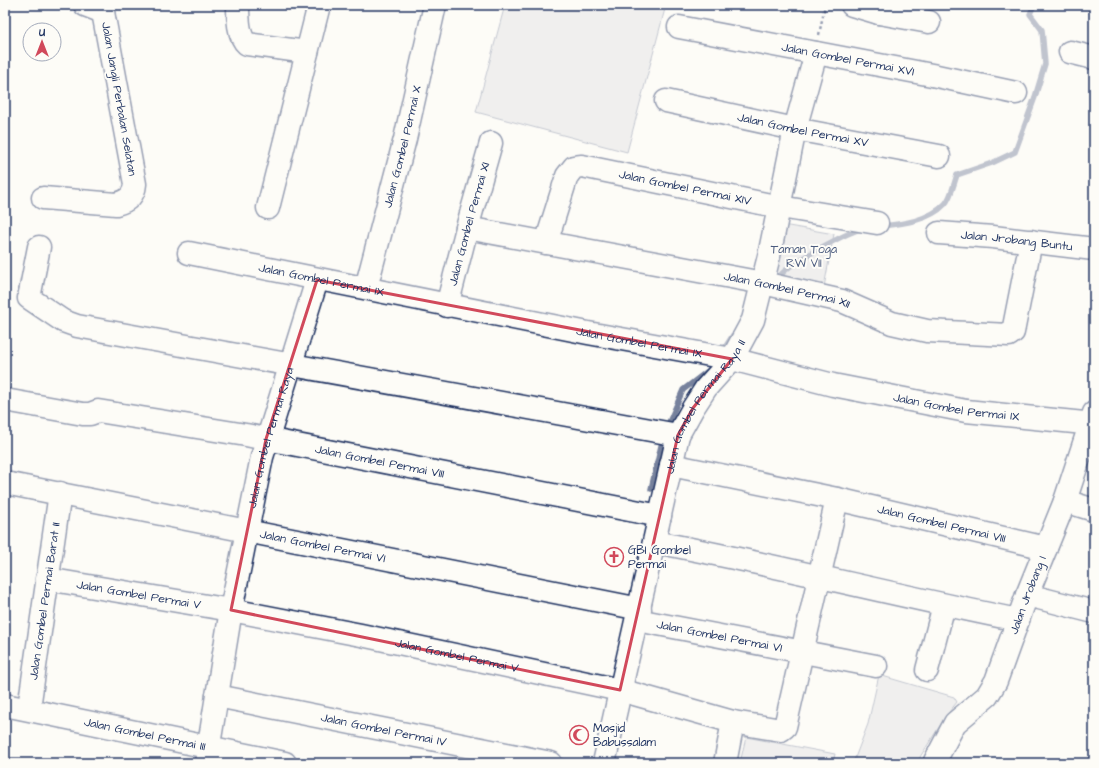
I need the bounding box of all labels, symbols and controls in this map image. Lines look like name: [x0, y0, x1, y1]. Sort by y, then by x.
street label: Jalan Jangli Perbalan Selatan: [96, 21, 141, 177]
north arrow: [22, 22, 62, 62]
text: U: [38, 25, 45, 40]
street label: Jalan Gombel Permai XVI: [780, 38, 916, 80]
street label: Jalan Gombel Permai X: [379, 84, 425, 210]
street label: Jalan Gombel Permai XV: [736, 108, 870, 151]
street label: Jalan Gombel Permai XI: [444, 160, 494, 288]
street label: Jalan Gombel Permai XIV: [617, 165, 753, 209]
street label: Jalan Jrobang Buntu: [960, 226, 1074, 255]
park label: Taman Toga RW VII: [771, 241, 837, 272]
street label: Jalan Gombel Permai IX: [257, 259, 386, 300]
street label: Jalan Gombel Permai XII: [722, 267, 853, 312]
street label: Jalan Gombel Permai IX: [575, 322, 703, 362]
street label: Jalan Gombel Permai Raya II: [661, 336, 750, 475]
street label: Jalan Gombel Permai Raya: [243, 365, 298, 510]
street label: Jalan Gombel Permai IX: [892, 388, 1020, 425]
street label: Jalan Gombel Permai VIII: [314, 440, 446, 482]
street label: Jalan Gombel Permai VIII: [876, 500, 1008, 547]
street label: Jalan Gombel Permai Barat II: [25, 521, 64, 681]
street label: Jalan Gombel Permai VI: [258, 525, 387, 567]
place label: GBI Gombel Permai: [628, 542, 691, 573]
church icon: GBI Gombel Permai: [603, 546, 625, 568]
street label: Jalan Jrobang I: [1005, 553, 1051, 637]
street label: Jalan Gombel Permai V: [75, 576, 203, 613]
street label: Jalan Gombel Permai VI: [655, 615, 784, 656]
street label: Jalan Gombel Permai V: [393, 634, 521, 677]
street label: Jalan Gombel Permai IV: [319, 709, 448, 750]
street label: Jalan Gombel Permai III: [83, 713, 208, 755]
place label: Masjid Babussalam: [593, 720, 657, 751]
mosque icon: Masjid Babussalam: [568, 724, 590, 746]

